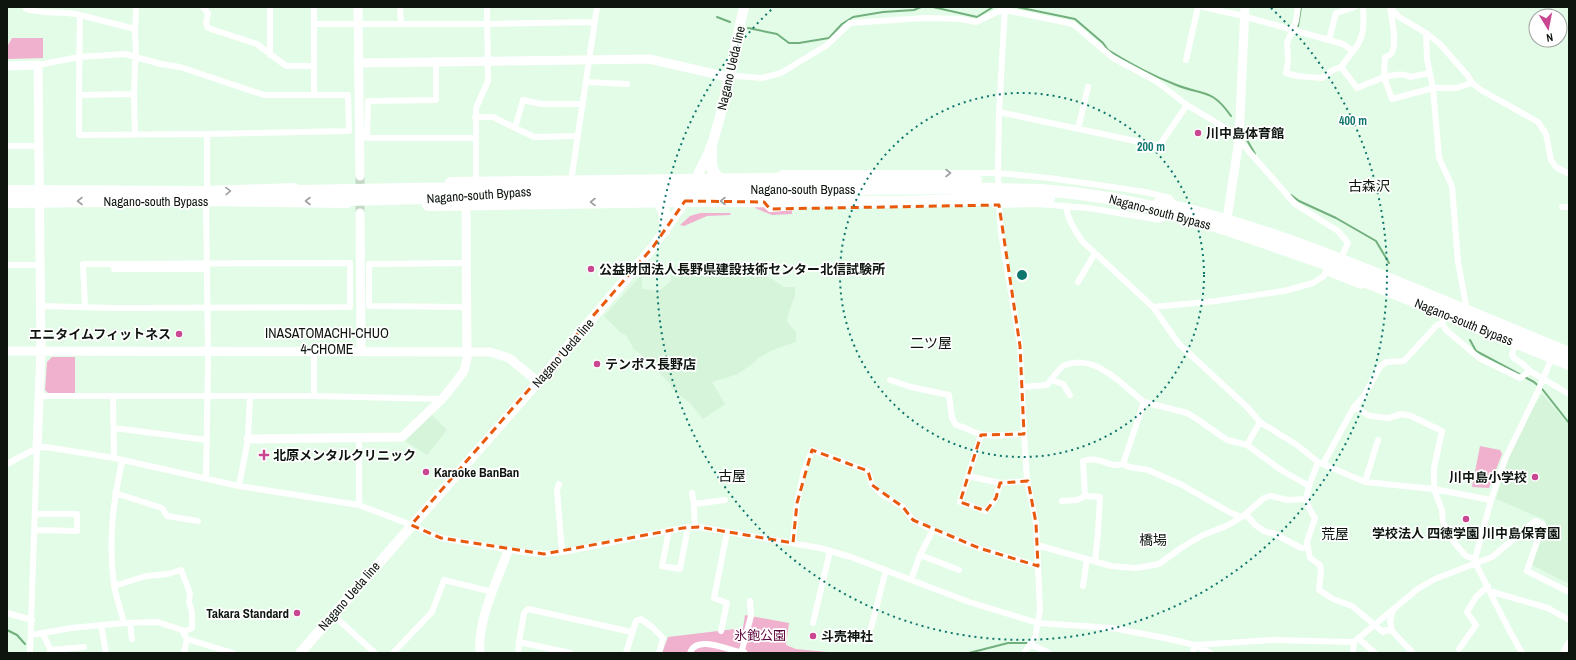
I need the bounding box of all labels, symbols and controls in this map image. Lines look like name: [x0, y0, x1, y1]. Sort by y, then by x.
north arrow: [1528, 8, 1568, 48]
street label: Nagano Ueda line: [713, 24, 749, 112]
text: N: [1545, 30, 1554, 45]
text: 400 m: [1339, 113, 1367, 129]
place label: 川中島体育館: [1206, 125, 1284, 142]
marker: 川中島体育館: [1193, 128, 1203, 138]
text: 200 m: [1137, 139, 1165, 155]
one-way arrow: [945, 169, 951, 177]
district label: 古森沢: [1348, 177, 1390, 195]
street label: Nagano-south Bypass: [751, 181, 855, 198]
street label: Nagano-south Bypass: [426, 183, 532, 207]
one-way arrow: [225, 187, 231, 195]
street label: Nagano-south Bypass: [1107, 190, 1213, 234]
street label: Nagano-south Bypass: [104, 193, 208, 210]
one-way arrow: [77, 197, 83, 205]
one-way arrow: [305, 197, 311, 205]
one-way arrow: [720, 197, 726, 205]
one-way arrow: [590, 198, 596, 207]
place label: 公益財団法人長野県建設技術センター北信試験所: [599, 261, 885, 278]
marker: 公益財団法人長野県建設技術センター北信試験所: [586, 264, 596, 274]
centre of rings: [1015, 268, 1029, 282]
street label: Nagano-south Bypass: [1412, 294, 1516, 350]
street label: Nagano Ueda line: [528, 315, 598, 391]
district label: INASATOMACHI-CHUO 4-CHOME: [265, 324, 389, 358]
place label: エニタイムフィットネス: [29, 326, 171, 343]
marker: エニタイムフィットネス: [174, 329, 184, 339]
district label: 二ツ屋: [910, 334, 952, 352]
place label: テンポス長野店: [605, 356, 696, 373]
marker: テンポス長野店: [592, 359, 602, 369]
place label: 北原メンタルクリニック: [273, 447, 416, 464]
marker: 北原メンタルクリニック: [258, 449, 270, 461]
place label: Karaoke BanBan: [434, 464, 519, 481]
marker: Karaoke BanBan: [421, 467, 431, 477]
district label: 古屋: [718, 467, 746, 485]
place label: 川中島小学校: [1449, 469, 1527, 486]
marker: 川中島小学校: [1530, 472, 1540, 482]
marker: 学校法人 四徳学園 川中島保育園: [1461, 514, 1471, 524]
district label: 荒屋: [1321, 525, 1349, 543]
place label: 学校法人 四徳学園 川中島保育園: [1372, 525, 1560, 542]
district label: 橋場: [1139, 531, 1167, 549]
street label: Nagano Ueda line: [314, 558, 384, 634]
place label: Takara Standard: [206, 605, 289, 622]
marker: Takara Standard: [292, 608, 302, 618]
park label: 氷鉋公園: [734, 627, 786, 644]
place label: 斗売神社: [821, 628, 873, 645]
marker: 斗売神社: [808, 631, 818, 641]

